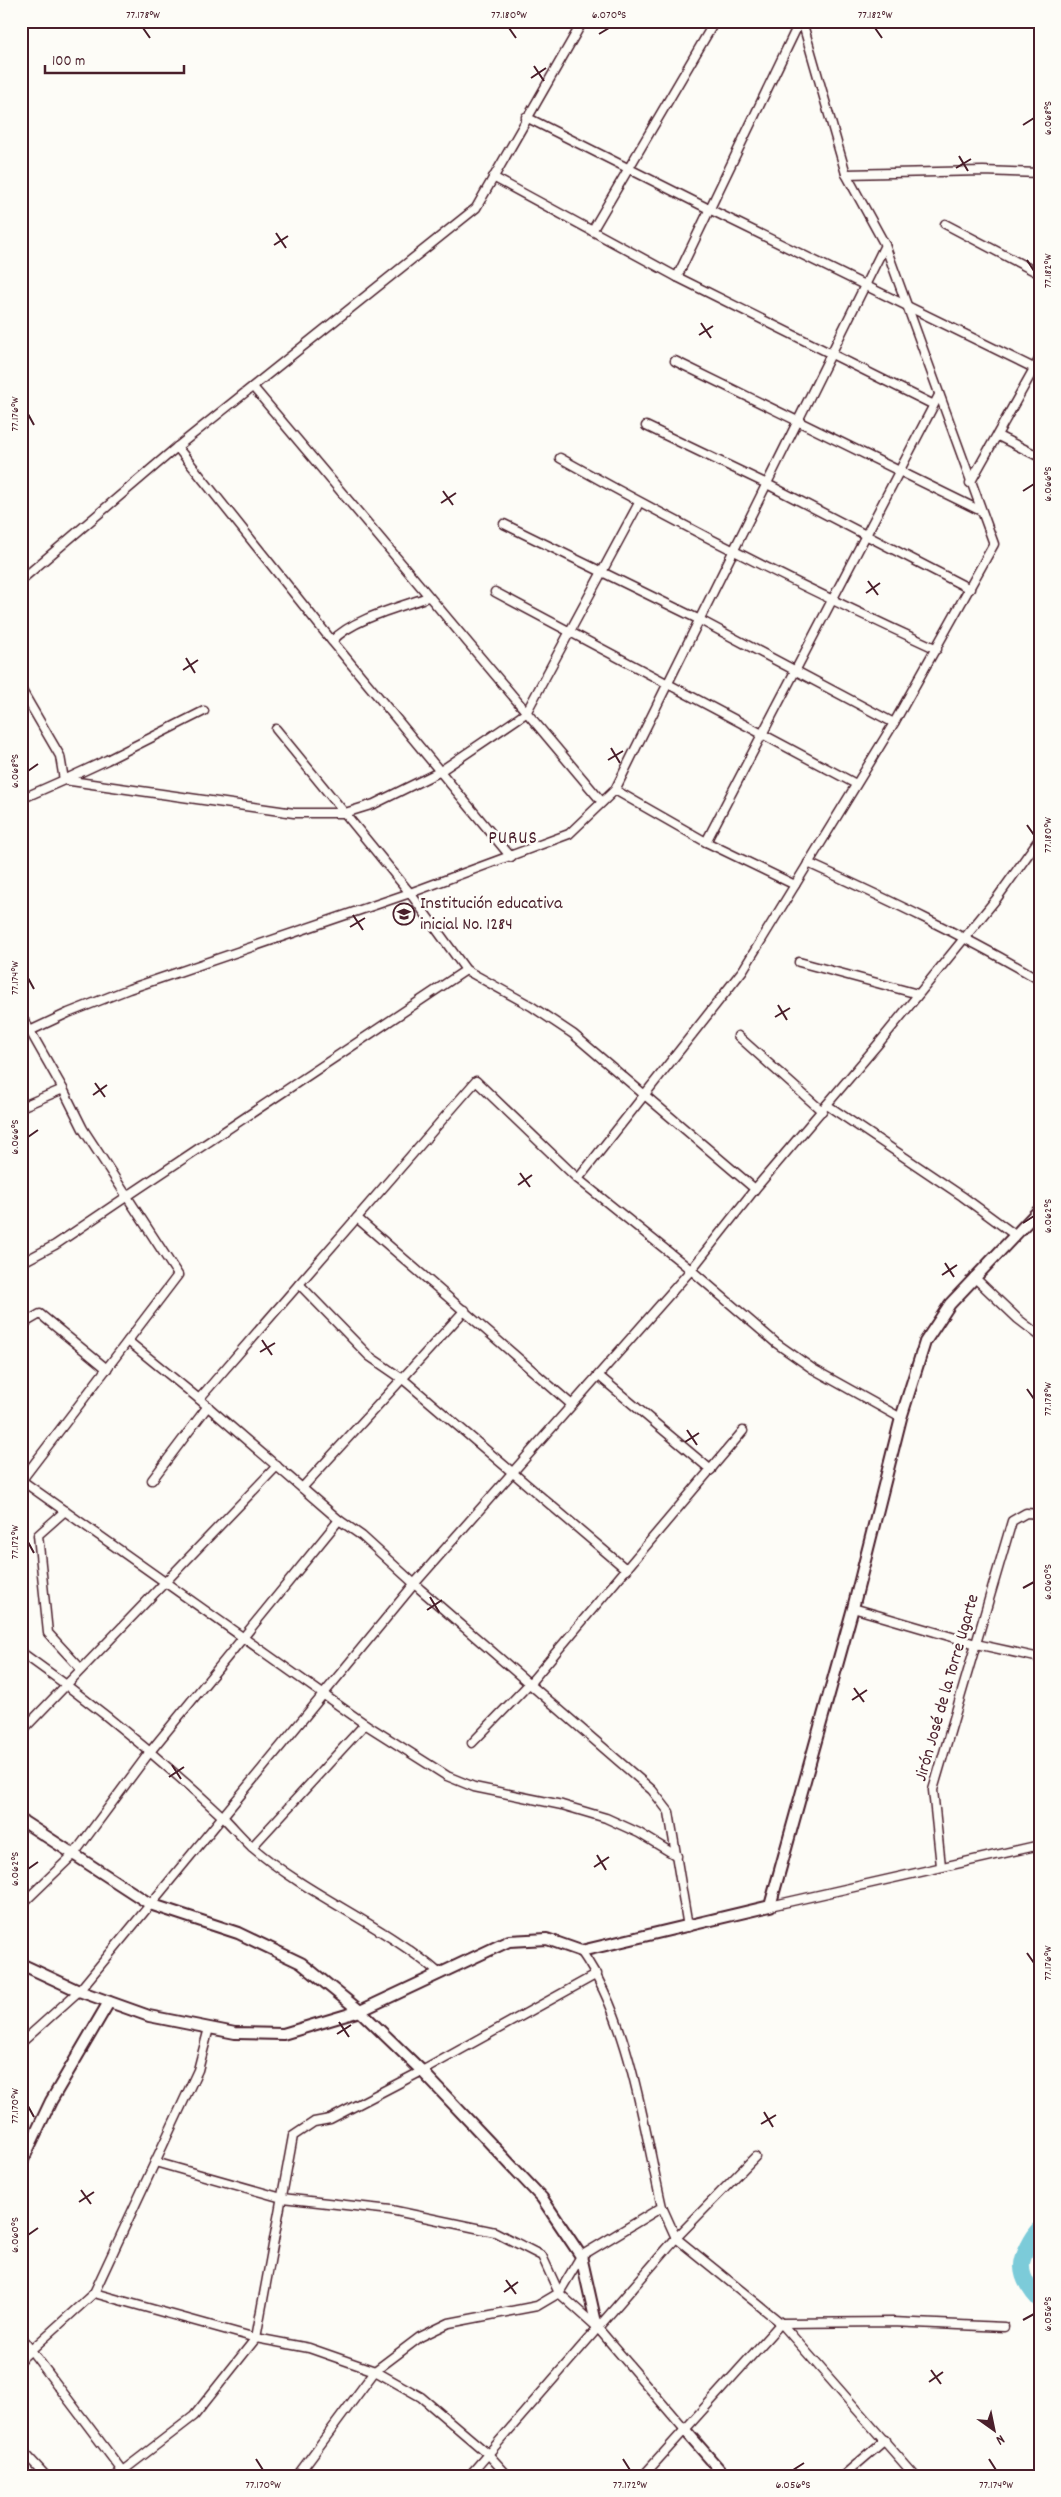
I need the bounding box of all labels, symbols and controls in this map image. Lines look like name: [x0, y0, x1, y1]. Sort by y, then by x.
text: 77.178°W: [126, 7, 160, 24]
text: 77.180°W: [491, 7, 527, 24]
text: 6.070°S: [592, 7, 626, 24]
text: 77.182°W: [858, 7, 892, 24]
scale bar: [45, 42, 184, 74]
text: 100 m: [52, 51, 85, 73]
text: 6.068°S: [1040, 101, 1057, 135]
text: 77.182°W: [1040, 254, 1057, 288]
text: 77.176°W: [7, 396, 24, 432]
text: 6.066°S: [1040, 466, 1057, 502]
text: 6.068°S: [7, 754, 24, 788]
text: 77.180°W: [1040, 817, 1057, 853]
district label: PURUS: [488, 826, 538, 853]
place label: Institución educativa inicial No. 1284: [420, 892, 563, 938]
school or university icon: Institución educativa inicial No. 1284: [392, 902, 416, 926]
text: 77.174°W: [7, 961, 24, 995]
text: 6.066°S: [7, 1119, 24, 1155]
text: 6.062°S: [1040, 1199, 1057, 1233]
text: 77.178°W: [1040, 1382, 1057, 1416]
text: 77.172°W: [7, 1525, 24, 1559]
text: 6.060°S: [1040, 1564, 1057, 1600]
street label: Jirón José de la Torre Ugarte: [909, 1591, 987, 1784]
text: 6.062°S: [7, 1852, 24, 1886]
text: 77.176°W: [1040, 1945, 1057, 1981]
text: 77.170°W: [7, 2088, 24, 2124]
text: 6.060°S: [7, 2217, 24, 2253]
text: 6.056°S: [1040, 2297, 1057, 2332]
north arrow: [968, 2404, 1018, 2454]
text: N: [992, 2429, 1008, 2450]
text: 77.170°W: [245, 2477, 281, 2494]
text: 77.172°W: [613, 2477, 647, 2494]
text: 6.056°S: [776, 2477, 811, 2494]
text: 77.174°W: [979, 2477, 1013, 2494]

